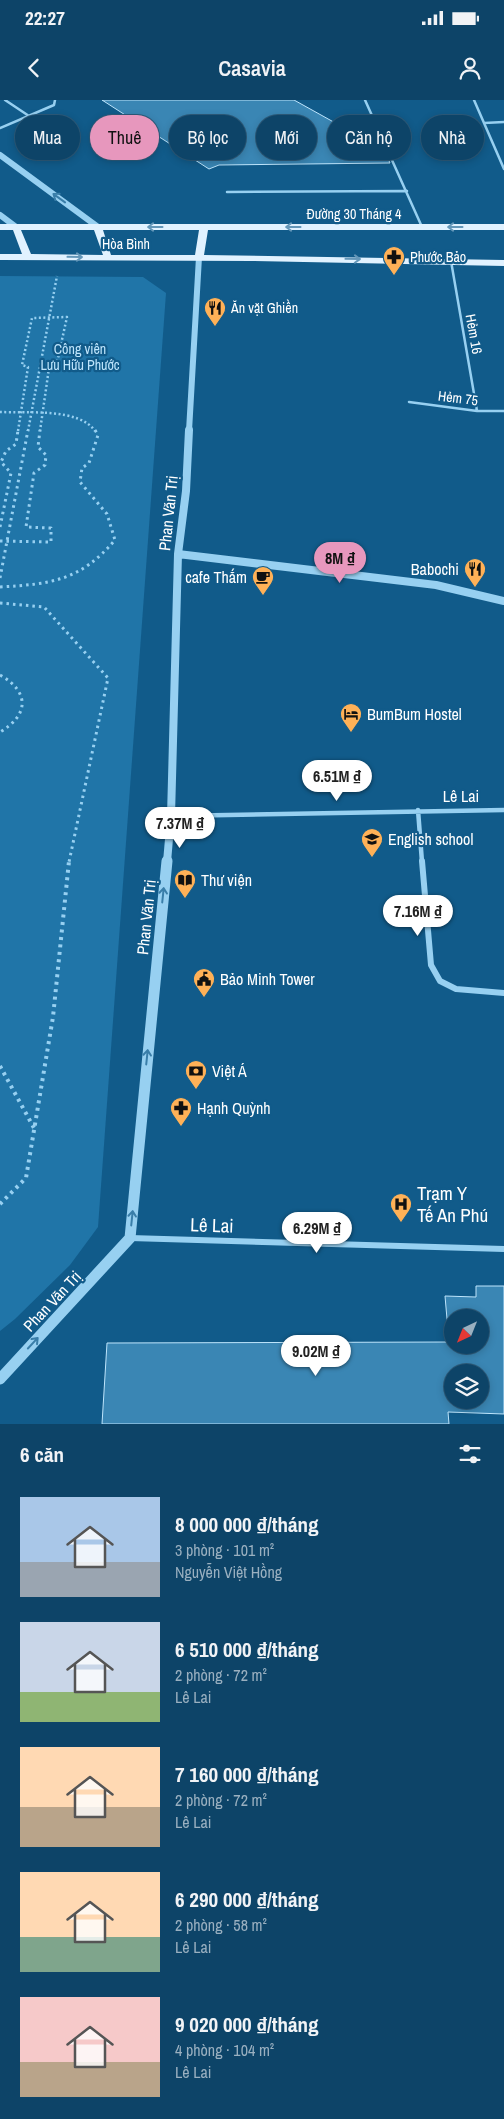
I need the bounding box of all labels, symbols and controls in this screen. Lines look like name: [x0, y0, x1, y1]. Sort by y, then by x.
text: 22:27: [25, 5, 65, 31]
text: Casavia: [218, 53, 286, 83]
icon: back: [20, 54, 48, 82]
icon: person: [456, 54, 484, 82]
chip: Mua: [15, 115, 80, 160]
chip: Thuê: [90, 115, 159, 160]
chip: Bộ lọc: [169, 115, 246, 160]
chip: Mới: [256, 115, 317, 160]
chip: Căn hộ: [327, 115, 411, 160]
chip: Nhà: [421, 115, 484, 160]
one-way arrow: [52, 193, 66, 203]
street label: Đường 30 Tháng 4: [307, 205, 402, 223]
one-way arrow: [147, 222, 164, 232]
one-way arrow: [285, 222, 302, 232]
one-way arrow: [448, 222, 464, 232]
street label: Hòa Bình: [102, 235, 150, 253]
pharmacy icon: Phước Bảo: [382, 245, 406, 276]
place label: Phước Bảo: [410, 248, 466, 266]
one-way arrow: [67, 252, 83, 262]
one-way arrow: [344, 255, 360, 264]
restaurant icon: Ăn vặt Ghiền: [203, 296, 227, 327]
place label: Ăn vặt Ghiền: [230, 299, 298, 317]
street label: Hẻm 16: [462, 313, 486, 355]
park label: Công viên Lưu Hữu Phước: [40, 340, 120, 374]
street label: Hẻm 75: [437, 387, 479, 409]
street label: Phan Văn Trị: [153, 474, 183, 552]
pin: 8M ₫: [310, 542, 370, 584]
text: 8M ₫: [325, 547, 355, 569]
restaurant icon: Babochi: [463, 557, 487, 588]
place label: Babochi: [411, 558, 459, 580]
cafe icon: cafe Thắm: [251, 565, 275, 596]
place label: cafe Thắm: [185, 566, 247, 588]
hotel icon: BumBum Hostel: [339, 702, 363, 733]
place label: BumBum Hostel: [367, 703, 462, 725]
pin: 6.51M ₫: [291, 760, 383, 802]
text: 6.51M ₫: [313, 765, 361, 787]
street label: Lê Lai: [443, 785, 479, 807]
pin: 7.37M ₫: [134, 806, 226, 849]
text: 7.37M ₫: [156, 812, 204, 834]
school or university icon: English school: [360, 827, 384, 858]
place label: English school: [388, 828, 473, 850]
library icon: Thư viện: [173, 868, 197, 899]
place label: Thư viện: [201, 869, 252, 891]
street label: Phan Văn Trị: [131, 878, 161, 956]
one-way arrow: [158, 887, 168, 903]
pin: 7.16M ₫: [372, 894, 464, 937]
text: 7.16M ₫: [394, 900, 442, 922]
public building icon: Bảo Minh Tower: [192, 967, 216, 998]
place label: Bảo Minh Tower: [220, 968, 315, 990]
one-way arrow: [142, 1049, 152, 1065]
bank icon: Việt Á: [184, 1059, 208, 1090]
place label: Việt Á: [212, 1060, 247, 1082]
pharmacy icon: Hạnh Quỳnh: [169, 1096, 193, 1127]
place label: Hạnh Quỳnh: [197, 1097, 271, 1119]
place label: Trạm Y Tế An Phú: [417, 1180, 488, 1228]
hospital icon: Trạm Y Tế An Phú: [389, 1192, 413, 1223]
one-way arrow: [127, 1211, 136, 1227]
street label: Lê Lai: [190, 1211, 234, 1239]
pin: 6.29M ₫: [271, 1212, 363, 1254]
text: 6.29M ₫: [293, 1217, 341, 1239]
street label: Phan Văn Trị: [18, 1266, 86, 1336]
north arrow: [444, 1309, 489, 1354]
map controls: [444, 1309, 489, 1409]
pin: 9.02M ₫: [270, 1334, 362, 1377]
one-way arrow: [27, 1337, 39, 1350]
text: 9.02M ₫: [292, 1340, 340, 1362]
button: layers: [444, 1364, 489, 1409]
text: 6 căn: [20, 1440, 64, 1469]
icon: filters: [456, 1440, 484, 1468]
text: 8 000 000 ₫/tháng: [175, 1510, 319, 1539]
icon: home: [60, 1517, 120, 1577]
text: 3 phòng · 101 m²: [175, 1539, 274, 1561]
text: Nguyễn Việt Hồng: [175, 1561, 282, 1583]
text: 6 510 000 ₫/tháng: [175, 1635, 319, 1664]
icon: home: [60, 1642, 120, 1702]
text: 2 phòng · 72 m²: [175, 1664, 267, 1686]
text: Lê Lai: [175, 1686, 211, 1708]
text: 7 160 000 ₫/tháng: [175, 1760, 319, 1789]
icon: home: [60, 1767, 120, 1827]
text: 2 phòng · 72 m²: [175, 1789, 267, 1811]
text: Lê Lai: [175, 1811, 211, 1833]
text: 6 290 000 ₫/tháng: [175, 1885, 319, 1914]
icon: home: [60, 1892, 120, 1952]
text: 2 phòng · 58 m²: [175, 1914, 267, 1936]
text: Lê Lai: [175, 1936, 211, 1958]
text: 9 020 000 ₫/tháng: [175, 2010, 319, 2039]
icon: home: [60, 2017, 120, 2077]
text: 4 phòng · 104 m²: [175, 2039, 274, 2061]
text: Lê Lai: [175, 2061, 211, 2083]

